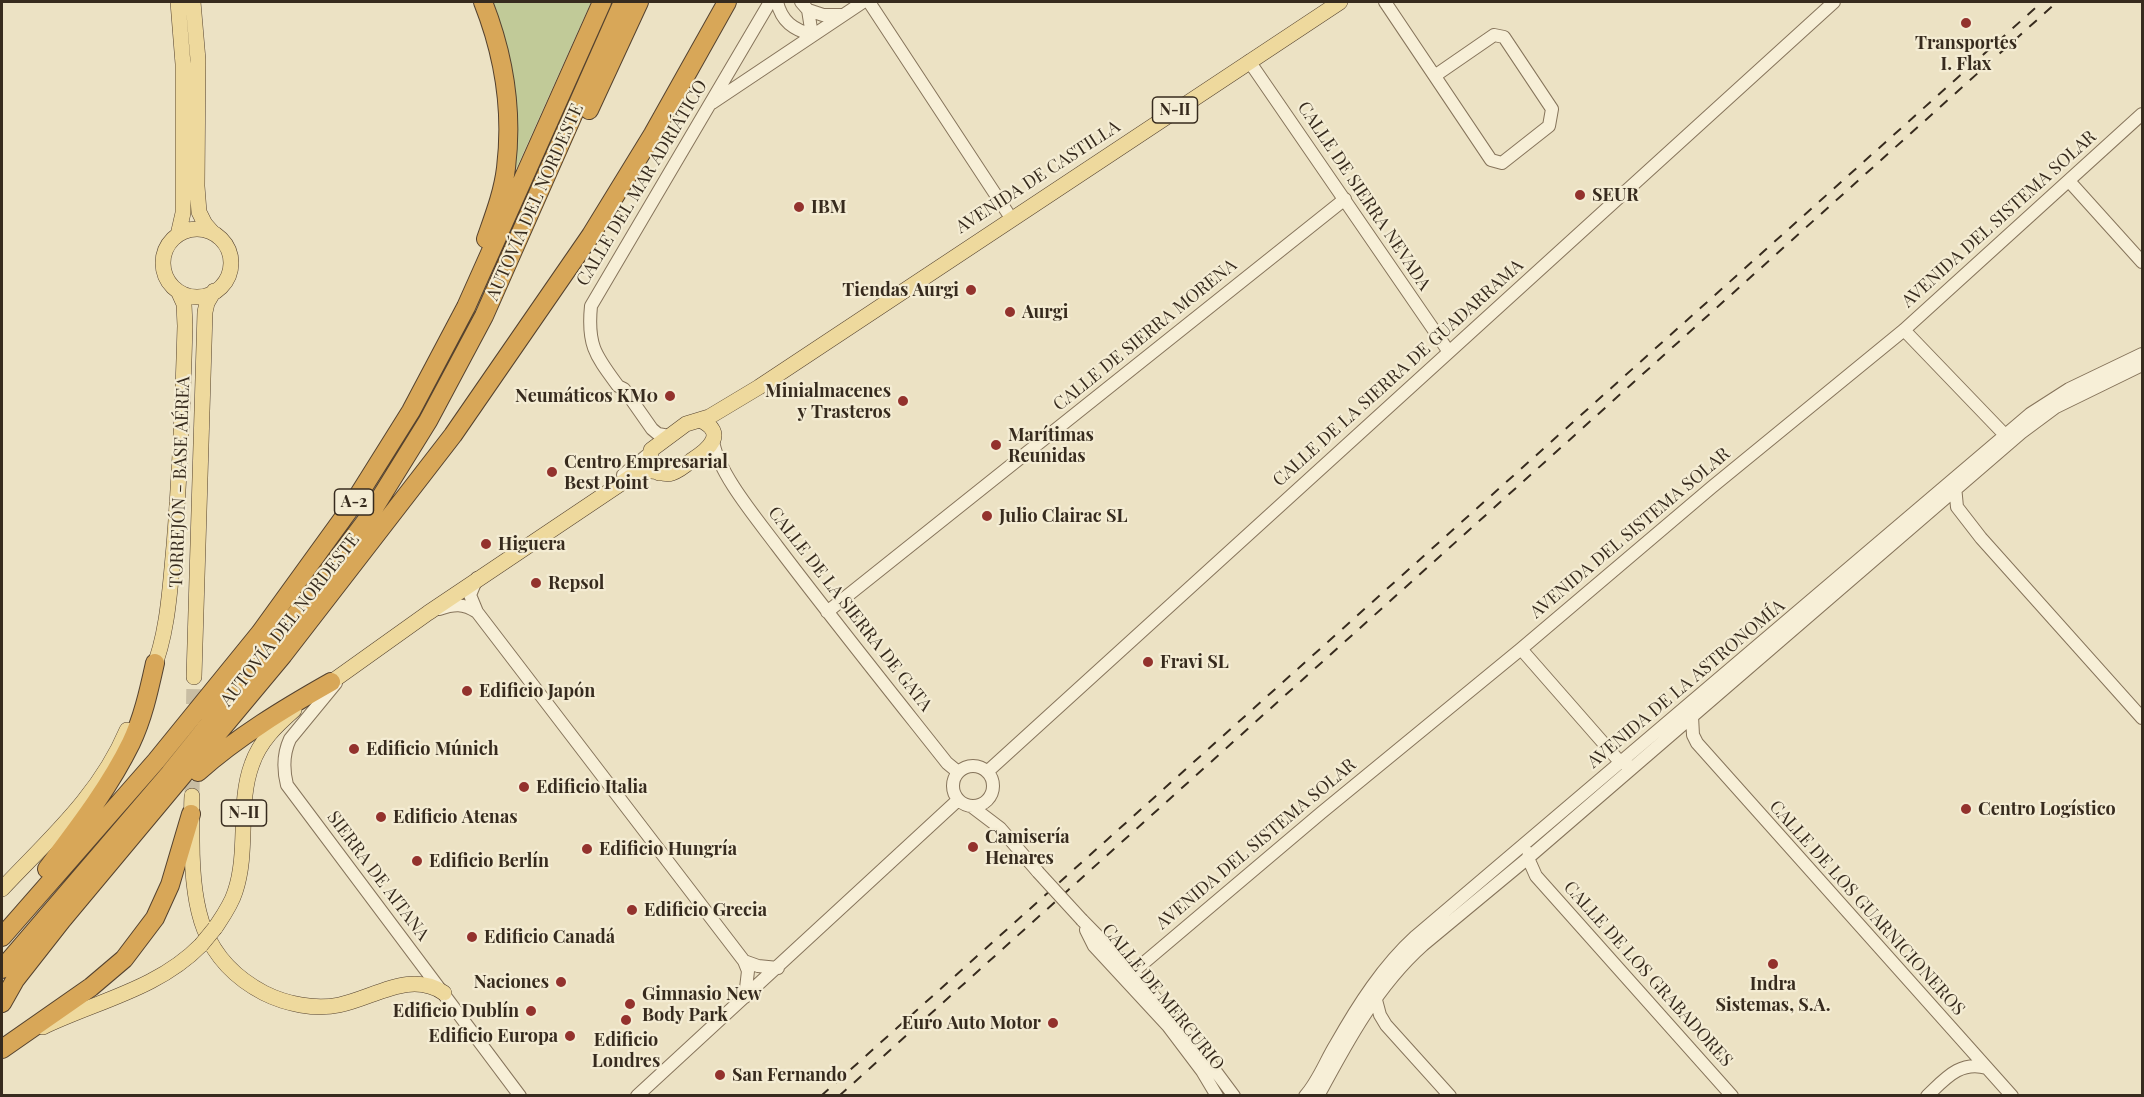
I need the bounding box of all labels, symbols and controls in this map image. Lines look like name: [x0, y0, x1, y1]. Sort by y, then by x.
marker: Transportes I. Flax: [1959, 16, 1973, 30]
place label: Transportes I. Flax: [1915, 32, 2017, 74]
street label: CALLE DEL MAR ADRIÁTICO: [572, 76, 712, 290]
road number: N-II: [1152, 97, 1198, 123]
street label: CALLE DE SIERRA NEVADA: [1293, 98, 1435, 294]
street label: AUTOVÍA DEL NORDESTE: [482, 100, 588, 304]
street label: AVENIDA DE CASTILLA: [952, 116, 1124, 238]
street label: AVENIDA DEL SISTEMA SOLAR: [1897, 126, 2101, 312]
place label: SEUR: [1592, 184, 1639, 206]
marker: SEUR: [1573, 188, 1587, 202]
place label: IBM: [811, 196, 846, 218]
marker: IBM: [792, 200, 806, 214]
street label: CALLE DE SIERRA MORENA: [1049, 254, 1241, 416]
street label: CALLE DE LA SIERRA DE GUADARRAMA: [1268, 255, 1528, 491]
place label: Tiendas Aurgi: [842, 279, 959, 301]
marker: Tiendas Aurgi: [964, 283, 978, 297]
place label: Aurgi: [1022, 301, 1068, 323]
marker: Aurgi: [1003, 305, 1017, 319]
street label: TORREJÓN - BASE AÉREA: [166, 376, 194, 588]
place label: Minialmacenes y Trasteros: [765, 380, 891, 422]
place label: Neumáticos KM0: [515, 385, 658, 407]
marker: Neumáticos KM0: [663, 389, 677, 403]
marker: Minialmacenes y Trasteros: [896, 394, 910, 408]
place label: Marítimas Reunidas: [1008, 424, 1094, 466]
marker: Marítimas Reunidas: [989, 438, 1003, 452]
street label: AVENIDA DEL SISTEMA SOLAR: [1526, 443, 1734, 623]
place label: Centro Empresarial Best Point: [564, 451, 728, 494]
marker: Centro Empresarial Best Point: [545, 465, 559, 479]
road number: A-2: [334, 489, 374, 515]
street label: CALLE DE LA SIERRA DE GATA: [763, 502, 937, 716]
place label: Julio Clairac SL: [999, 505, 1127, 527]
marker: Julio Clairac SL: [980, 509, 994, 523]
street label: AUTOVÍA DEL NORDESTE: [216, 529, 364, 711]
place label: Higuera: [498, 533, 566, 555]
marker: Higuera: [479, 537, 493, 551]
place label: Repsol: [548, 572, 604, 594]
marker: Repsol: [529, 576, 543, 590]
street label: AVENIDA DE LA ASTRONOMÍA: [1583, 595, 1789, 773]
place label: Fravi SL: [1160, 651, 1229, 673]
marker: Fravi SL: [1141, 655, 1155, 669]
place label: Edificio Japón: [479, 680, 595, 702]
marker: Edificio Japón: [460, 684, 474, 698]
place label: Edificio Múnich: [366, 738, 499, 760]
marker: Edificio Múnich: [347, 742, 361, 756]
street label: AVENIDA DEL SISTEMA SOLAR: [1152, 754, 1360, 934]
place label: Edificio Italia: [536, 776, 648, 798]
marker: Edificio Italia: [517, 780, 531, 794]
street label: CALLE DE LOS GUARNICIONEROS: [1765, 796, 1969, 1020]
place label: Centro Logístico: [1978, 798, 2116, 820]
road number: N-II: [222, 800, 266, 826]
marker: Centro Logístico: [1959, 802, 1973, 816]
place label: Edificio Atenas: [393, 806, 518, 828]
street label: SIERRA DE AITANA: [322, 807, 434, 945]
marker: Edificio Atenas: [374, 810, 388, 824]
place label: Camisería Henares: [985, 826, 1070, 868]
place label: Edificio Hungría: [599, 838, 737, 860]
marker: Camisería Henares: [966, 840, 980, 854]
marker: Edificio Hungría: [580, 842, 594, 856]
place label: Edificio Berlín: [429, 850, 549, 872]
marker: Edificio Berlín: [410, 854, 424, 868]
street label: CALLE DE LOS GRABADORES: [1559, 877, 1737, 1071]
place label: Edificio Grecia: [644, 899, 767, 921]
marker: Edificio Grecia: [625, 903, 639, 917]
street label: CALLE DE MERCURIO: [1097, 919, 1229, 1075]
place label: Edificio Canadá: [484, 926, 615, 948]
marker: Edificio Canadá: [465, 930, 479, 944]
marker: Indra Sistemas, S.A.: [1766, 957, 1780, 971]
place label: Naciones: [474, 971, 549, 993]
place label: Indra Sistemas, S.A.: [1716, 973, 1830, 1016]
marker: Naciones: [554, 975, 568, 989]
place label: Gimnasio New Body Park: [642, 983, 762, 1026]
marker: Gimnasio New Body Park: [623, 997, 637, 1011]
place label: Edificio Dublín: [393, 1000, 519, 1022]
marker: Edificio Dublín: [524, 1004, 538, 1018]
place label: Euro Auto Motor: [902, 1012, 1041, 1034]
marker: Edificio Londres: [619, 1013, 633, 1027]
marker: Euro Auto Motor: [1046, 1016, 1060, 1030]
place label: Edificio Europa: [429, 1025, 558, 1047]
marker: Edificio Europa: [563, 1029, 577, 1043]
place label: Edificio Londres: [592, 1029, 660, 1072]
place label: San Fernando: [732, 1064, 847, 1086]
marker: San Fernando: [713, 1068, 727, 1082]

